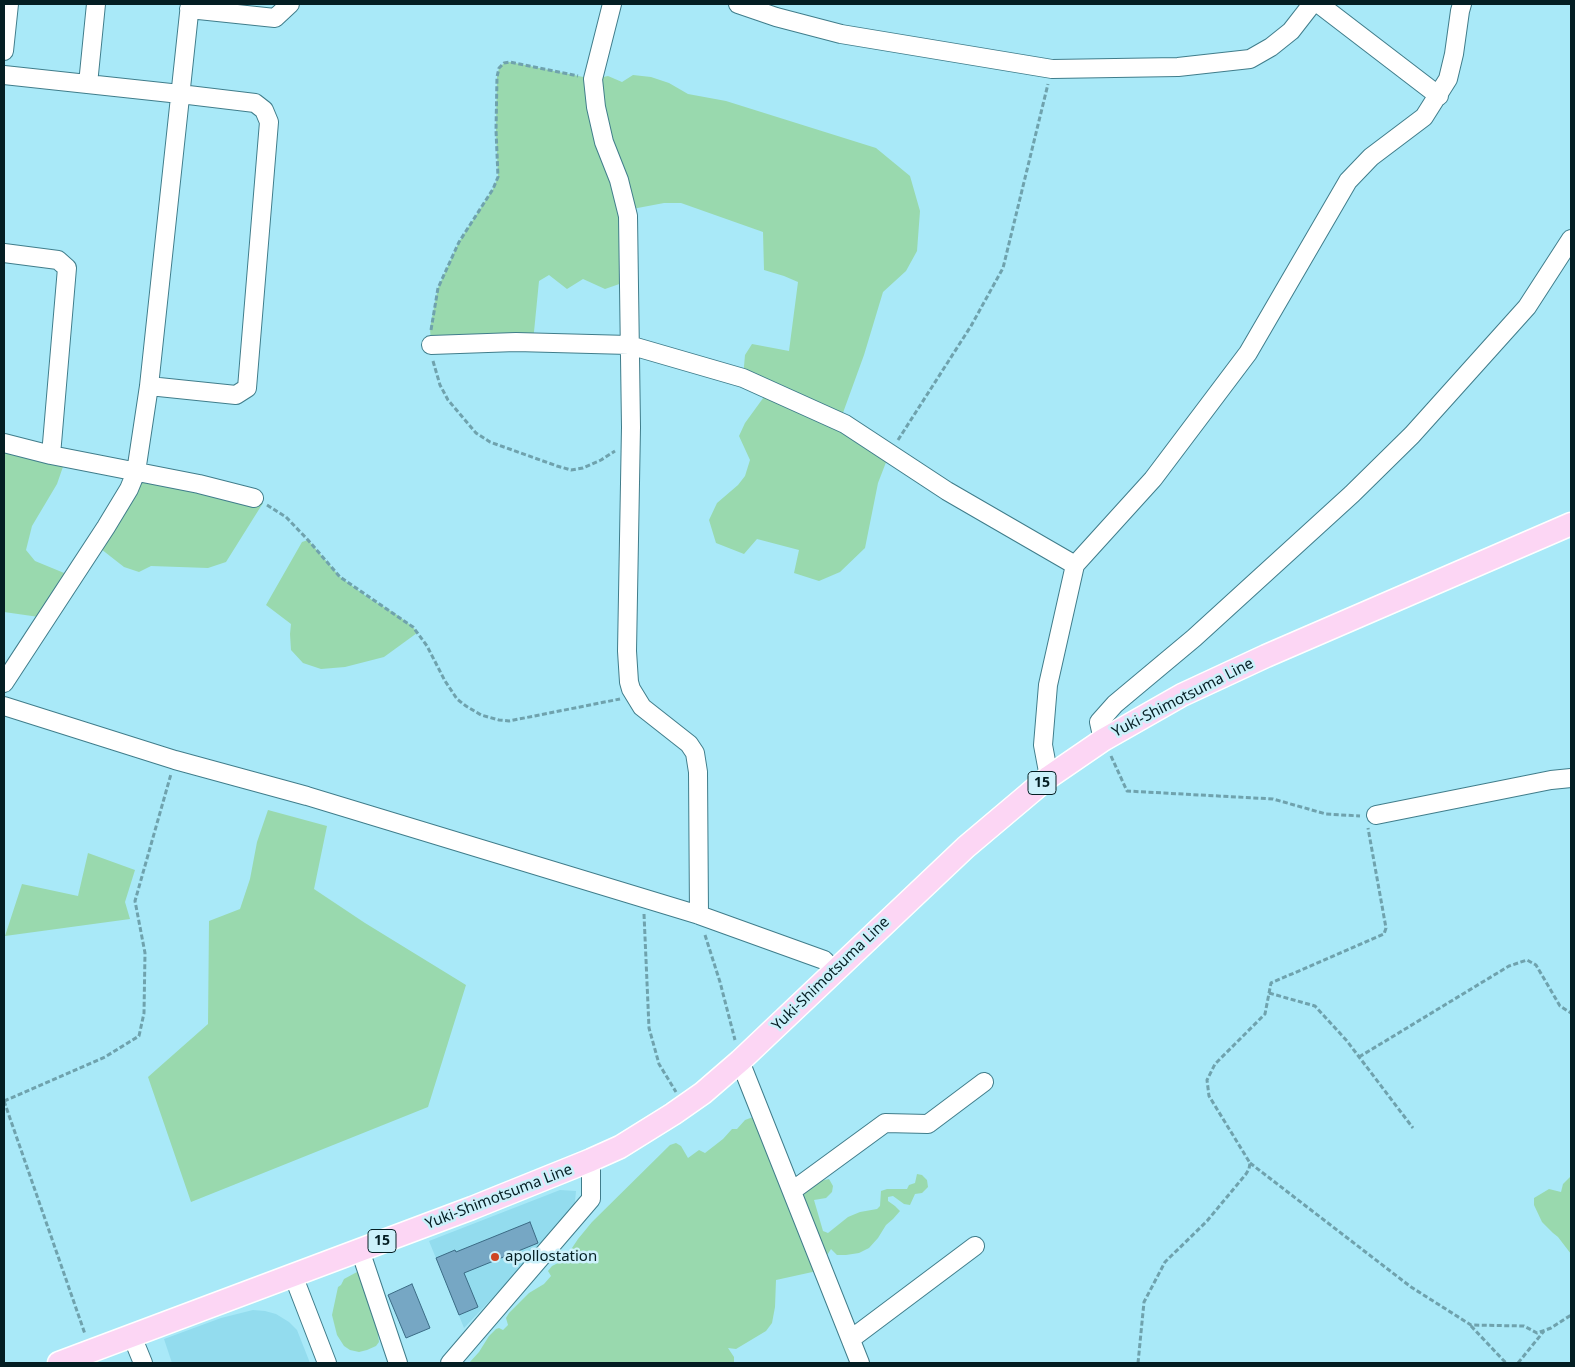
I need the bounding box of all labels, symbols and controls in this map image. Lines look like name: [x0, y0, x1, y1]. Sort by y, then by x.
street label: Yuki-Shimotsuma Line: [1109, 655, 1257, 741]
road number: 15: [1028, 771, 1056, 794]
street label: Yuki-Shimotsuma Line: [769, 913, 893, 1035]
street label: Yuki-Shimotsuma Line: [423, 1161, 575, 1233]
road number: 15: [368, 1230, 396, 1252]
place label: apollostation: [505, 1248, 597, 1266]
marker: apollostation: [489, 1251, 501, 1263]

